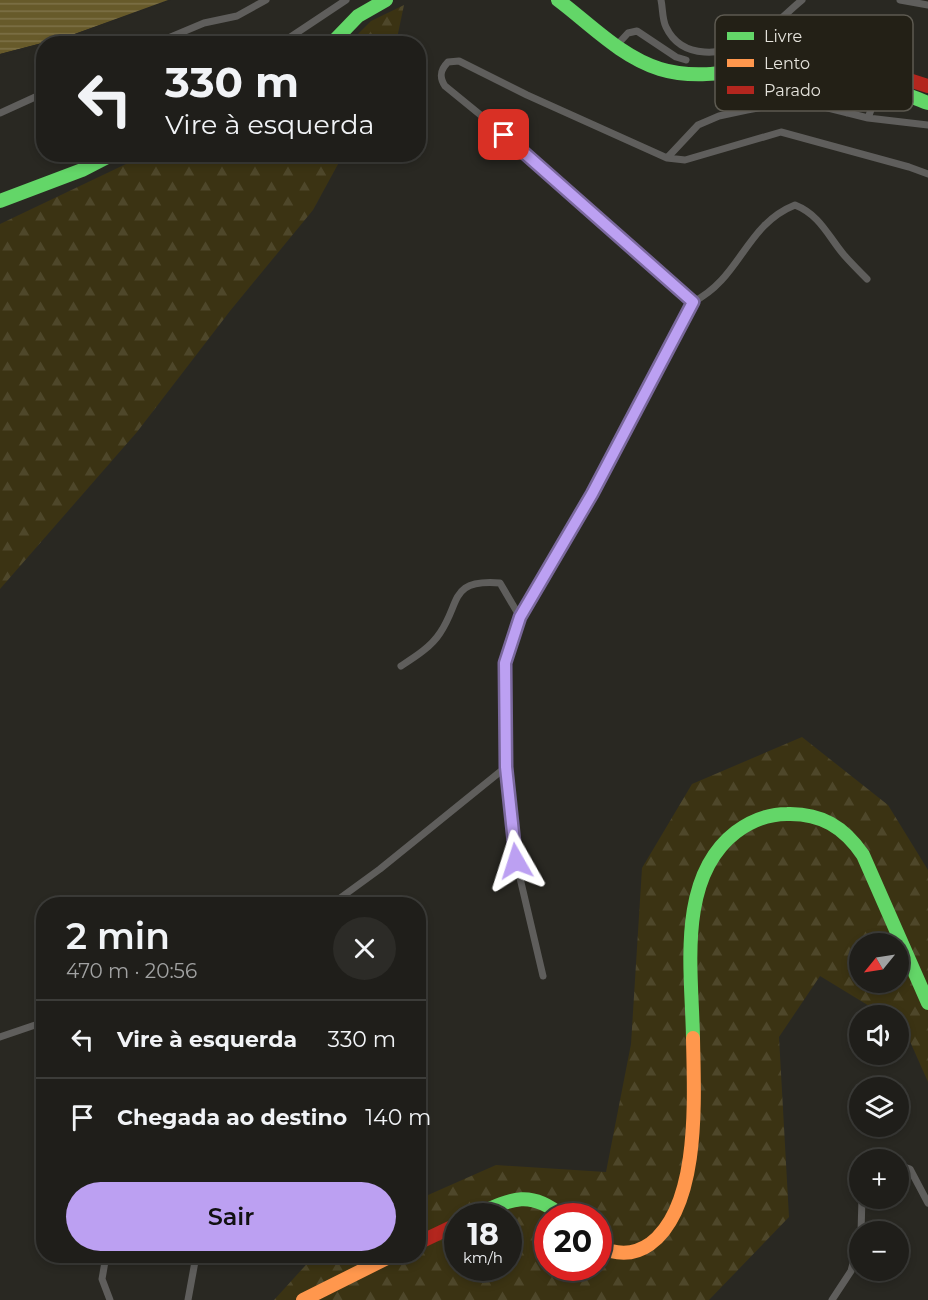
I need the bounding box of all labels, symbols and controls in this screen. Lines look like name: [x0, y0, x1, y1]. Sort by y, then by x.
legend: [715, 15, 913, 111]
text: Livre: [764, 27, 802, 46]
text: Lento: [764, 54, 810, 73]
text: 330 m: [165, 56, 299, 108]
icon: left: [66, 60, 144, 138]
text: Parado: [764, 81, 821, 100]
text: Vire à esquerda: [165, 108, 374, 141]
pin: [478, 109, 529, 160]
icon: arrive: [487, 118, 520, 151]
position arrow: [484, 829, 548, 893]
text: 2 min: [66, 914, 170, 958]
button: close: [333, 917, 396, 980]
north arrow: [849, 933, 909, 993]
map controls: [849, 933, 909, 1281]
text: 470 m · 20:56: [66, 959, 197, 983]
button: sound: [849, 1005, 909, 1065]
icon: left: [66, 1023, 99, 1056]
text: Vire à esquerda: [117, 1026, 297, 1053]
text: 330 m: [328, 1026, 396, 1053]
button: layers: [849, 1077, 909, 1137]
icon: arrive: [66, 1101, 99, 1134]
text: Chegada ao destino: [117, 1104, 347, 1131]
text: 140 m: [365, 1104, 431, 1131]
button: +: [849, 1149, 909, 1209]
button: Sair: [66, 1182, 396, 1251]
speed limit sign: 20: [534, 1203, 612, 1281]
text: 18: [467, 1216, 499, 1253]
button: −: [849, 1221, 909, 1281]
text: km/h: [463, 1248, 503, 1267]

